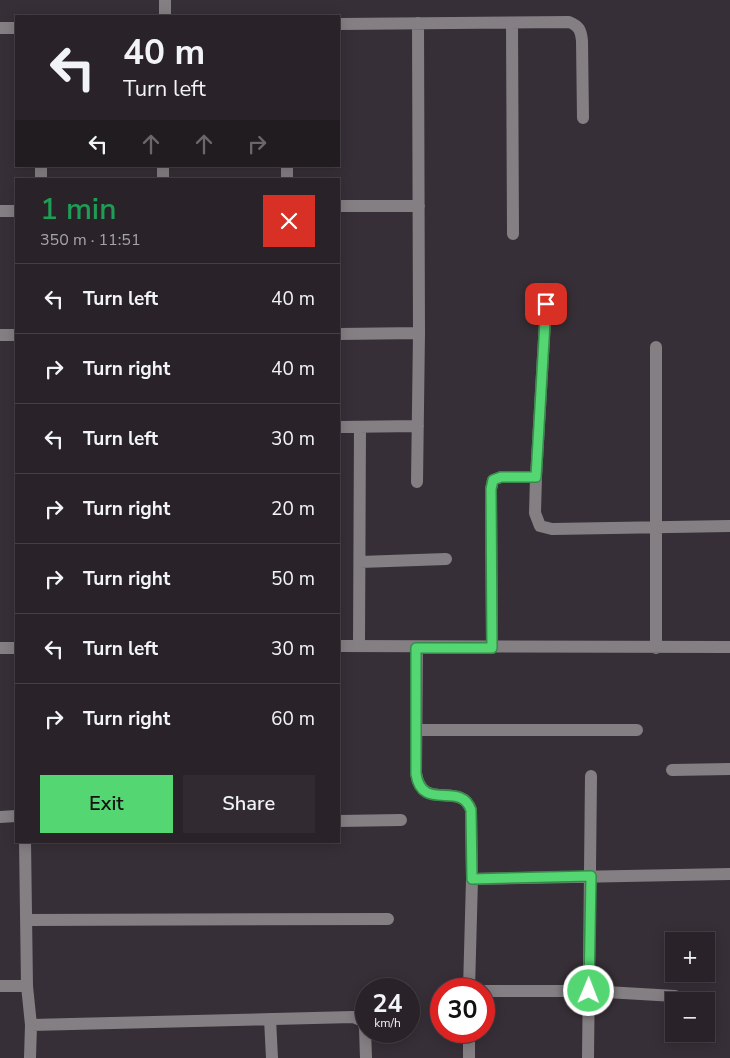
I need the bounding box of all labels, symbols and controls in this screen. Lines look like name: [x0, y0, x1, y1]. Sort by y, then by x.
text: 40 m: [123, 29, 205, 76]
icon: left: [40, 35, 105, 100]
text: Turn left: [123, 74, 206, 104]
icon: left: [84, 130, 112, 158]
icon: ahead: [137, 130, 165, 158]
icon: ahead: [190, 130, 218, 158]
icon: right: [243, 130, 271, 158]
text: 1 min: [40, 189, 116, 230]
button: close: [263, 195, 315, 247]
text: 350 m · 11:51: [40, 229, 141, 251]
pin: [525, 283, 567, 325]
icon: left: [40, 285, 68, 313]
text: Turn left: [83, 286, 158, 312]
text: 40 m: [271, 286, 315, 312]
icon: arrive: [532, 290, 560, 318]
icon: right: [40, 355, 68, 383]
text: Turn right: [83, 356, 170, 382]
text: 40 m: [271, 356, 315, 382]
icon: left: [40, 425, 68, 453]
text: Turn left: [83, 426, 158, 452]
text: 30 m: [271, 426, 315, 452]
icon: right: [40, 495, 68, 523]
text: Turn right: [83, 496, 170, 522]
text: 20 m: [271, 496, 315, 522]
icon: right: [40, 565, 68, 593]
text: Turn right: [83, 566, 170, 592]
text: 50 m: [271, 566, 315, 592]
icon: left: [40, 635, 68, 663]
text: Turn left: [83, 636, 158, 662]
text: 30 m: [271, 636, 315, 662]
icon: right: [40, 705, 68, 733]
text: Turn right: [83, 706, 170, 732]
text: 60 m: [271, 706, 315, 732]
button: Exit: [40, 775, 173, 833]
button: Share: [183, 775, 315, 833]
map controls: [665, 932, 715, 1042]
button: +: [665, 932, 715, 982]
position arrow: [562, 964, 614, 1016]
speed limit sign: 30: [430, 978, 495, 1043]
text: 24: [372, 987, 403, 1021]
button: −: [665, 992, 715, 1042]
text: km/h: [374, 1015, 401, 1031]

